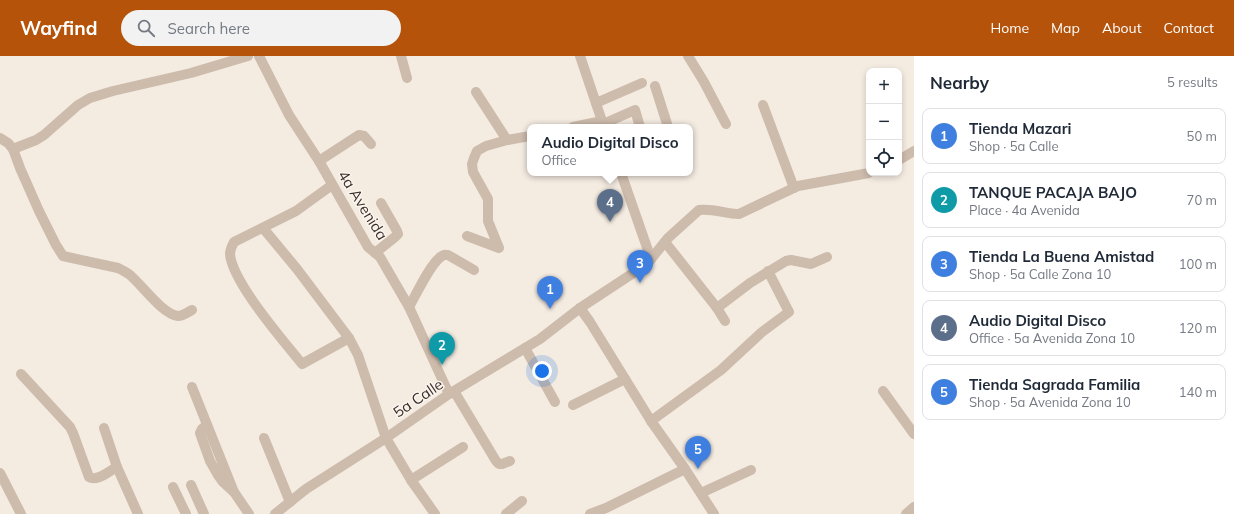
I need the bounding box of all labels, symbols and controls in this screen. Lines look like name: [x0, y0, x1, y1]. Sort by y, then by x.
search box: [121, 10, 401, 46]
text: Wayfind: [20, 16, 97, 40]
icon: search: [135, 17, 157, 39]
text: Search here: [167, 19, 250, 38]
text: Home: [990, 19, 1029, 37]
text: Map: [1051, 19, 1080, 37]
text: About: [1102, 19, 1142, 37]
text: Contact: [1164, 19, 1214, 37]
map controls: [866, 68, 902, 176]
button: +: [866, 68, 902, 104]
text: Nearby: [930, 72, 989, 93]
text: 5 results: [1167, 74, 1218, 90]
button: −: [866, 104, 902, 140]
text: Tienda Mazari: [969, 119, 1071, 138]
popup: [527, 124, 693, 176]
text: 1: [940, 128, 948, 144]
text: 50 m: [1187, 128, 1217, 144]
text: Audio Digital Disco: [541, 133, 679, 152]
text: Shop · 5a Calle: [969, 138, 1058, 154]
button: locate: [866, 140, 902, 176]
text: Office: [541, 152, 576, 168]
street label: 4a Avenida: [334, 167, 392, 243]
text: TANQUE PACAJA BAJO: [969, 183, 1137, 202]
pin: 4: [597, 189, 623, 222]
text: 2: [940, 192, 948, 208]
text: 70 m: [1187, 192, 1217, 208]
text: Place · 4a Avenida: [969, 202, 1080, 218]
text: Tienda La Buena Amistad: [969, 247, 1154, 266]
pin: 3: [627, 250, 653, 283]
text: 3: [940, 256, 948, 272]
text: 100 m: [1179, 256, 1217, 272]
text: Shop · 5a Calle Zona 10: [969, 266, 1111, 282]
pin: 1: [537, 276, 563, 309]
text: Audio Digital Disco: [969, 311, 1106, 330]
text: 4: [940, 320, 948, 336]
text: 120 m: [1179, 320, 1217, 336]
text: Office · 5a Avenida Zona 10: [969, 330, 1135, 346]
pin: 2: [429, 332, 455, 365]
your location: [532, 361, 552, 381]
street label: 5a Calle: [389, 374, 447, 422]
text: Tienda Sagrada Familia: [969, 375, 1140, 394]
text: 5: [940, 384, 948, 400]
text: 140 m: [1179, 384, 1217, 400]
text: Shop · 5a Avenida Zona 10: [969, 394, 1131, 410]
pin: 5: [685, 436, 711, 469]

